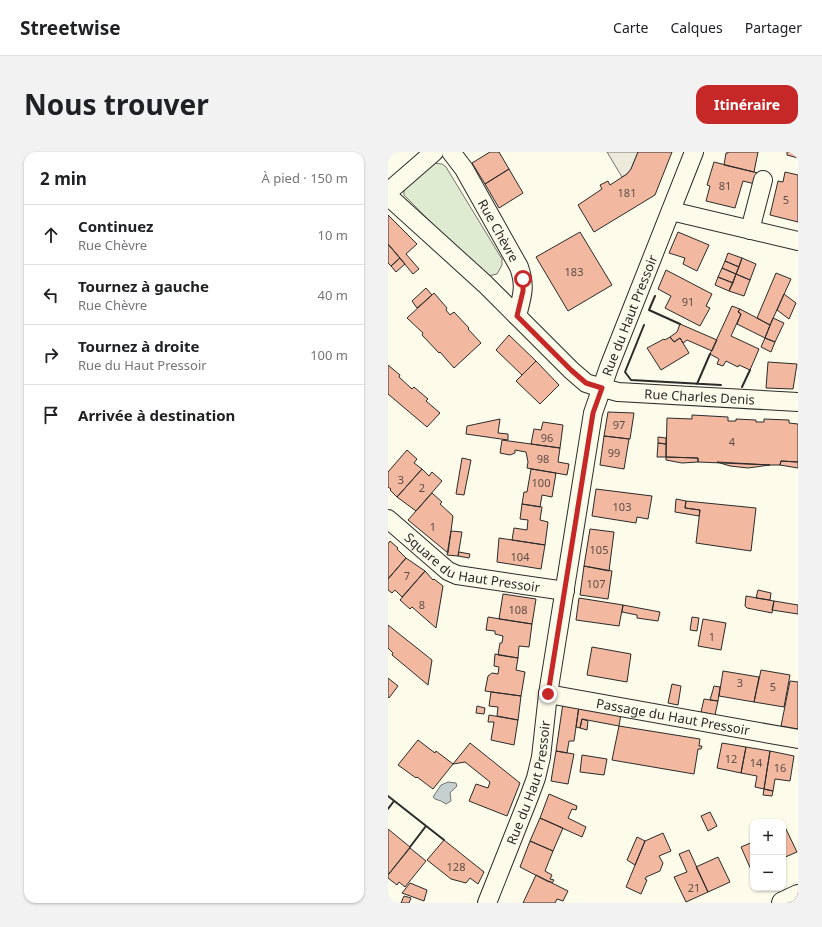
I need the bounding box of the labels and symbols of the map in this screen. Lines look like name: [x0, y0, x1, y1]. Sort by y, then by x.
house number: 81: [719, 178, 731, 193]
house number: 181: [618, 185, 636, 200]
house number: 5: [783, 192, 789, 207]
street label: Rue Chèvre: [474, 196, 523, 265]
street label: Rue du Haut Pressoir: [598, 252, 662, 378]
house number: 183: [565, 264, 583, 279]
route start: [514, 270, 532, 288]
house number: 91: [682, 294, 694, 309]
street label: Rue Charles Denis: [644, 384, 755, 409]
house number: 97: [613, 417, 625, 432]
house number: 96: [541, 430, 553, 445]
house number: 4: [729, 434, 736, 449]
house number: 99: [608, 445, 620, 460]
house number: 98: [537, 451, 549, 466]
house number: 3: [398, 472, 404, 487]
house number: 100: [532, 475, 550, 490]
house number: 2: [419, 480, 425, 495]
house number: 103: [613, 499, 631, 514]
house number: 1: [430, 519, 436, 534]
street label: Square du Haut Pressoir: [401, 528, 542, 596]
house number: 105: [590, 542, 608, 557]
house number: 104: [511, 549, 530, 564]
house number: 7: [404, 568, 410, 583]
house number: 107: [587, 576, 605, 591]
house number: 8: [419, 597, 425, 612]
house number: 108: [509, 602, 527, 617]
house number: 1: [709, 629, 715, 644]
house number: 3: [737, 675, 743, 690]
house number: 5: [770, 679, 776, 694]
route end: [539, 685, 557, 703]
street label: Passage du Haut Pressoir: [595, 694, 752, 739]
street label: Rue du Haut Pressoir: [502, 719, 554, 847]
house number: 12: [725, 751, 737, 766]
house number: 14: [750, 755, 763, 770]
house number: 16: [774, 760, 786, 775]
house number: 128: [447, 859, 465, 874]
house number: 21: [688, 880, 700, 895]

